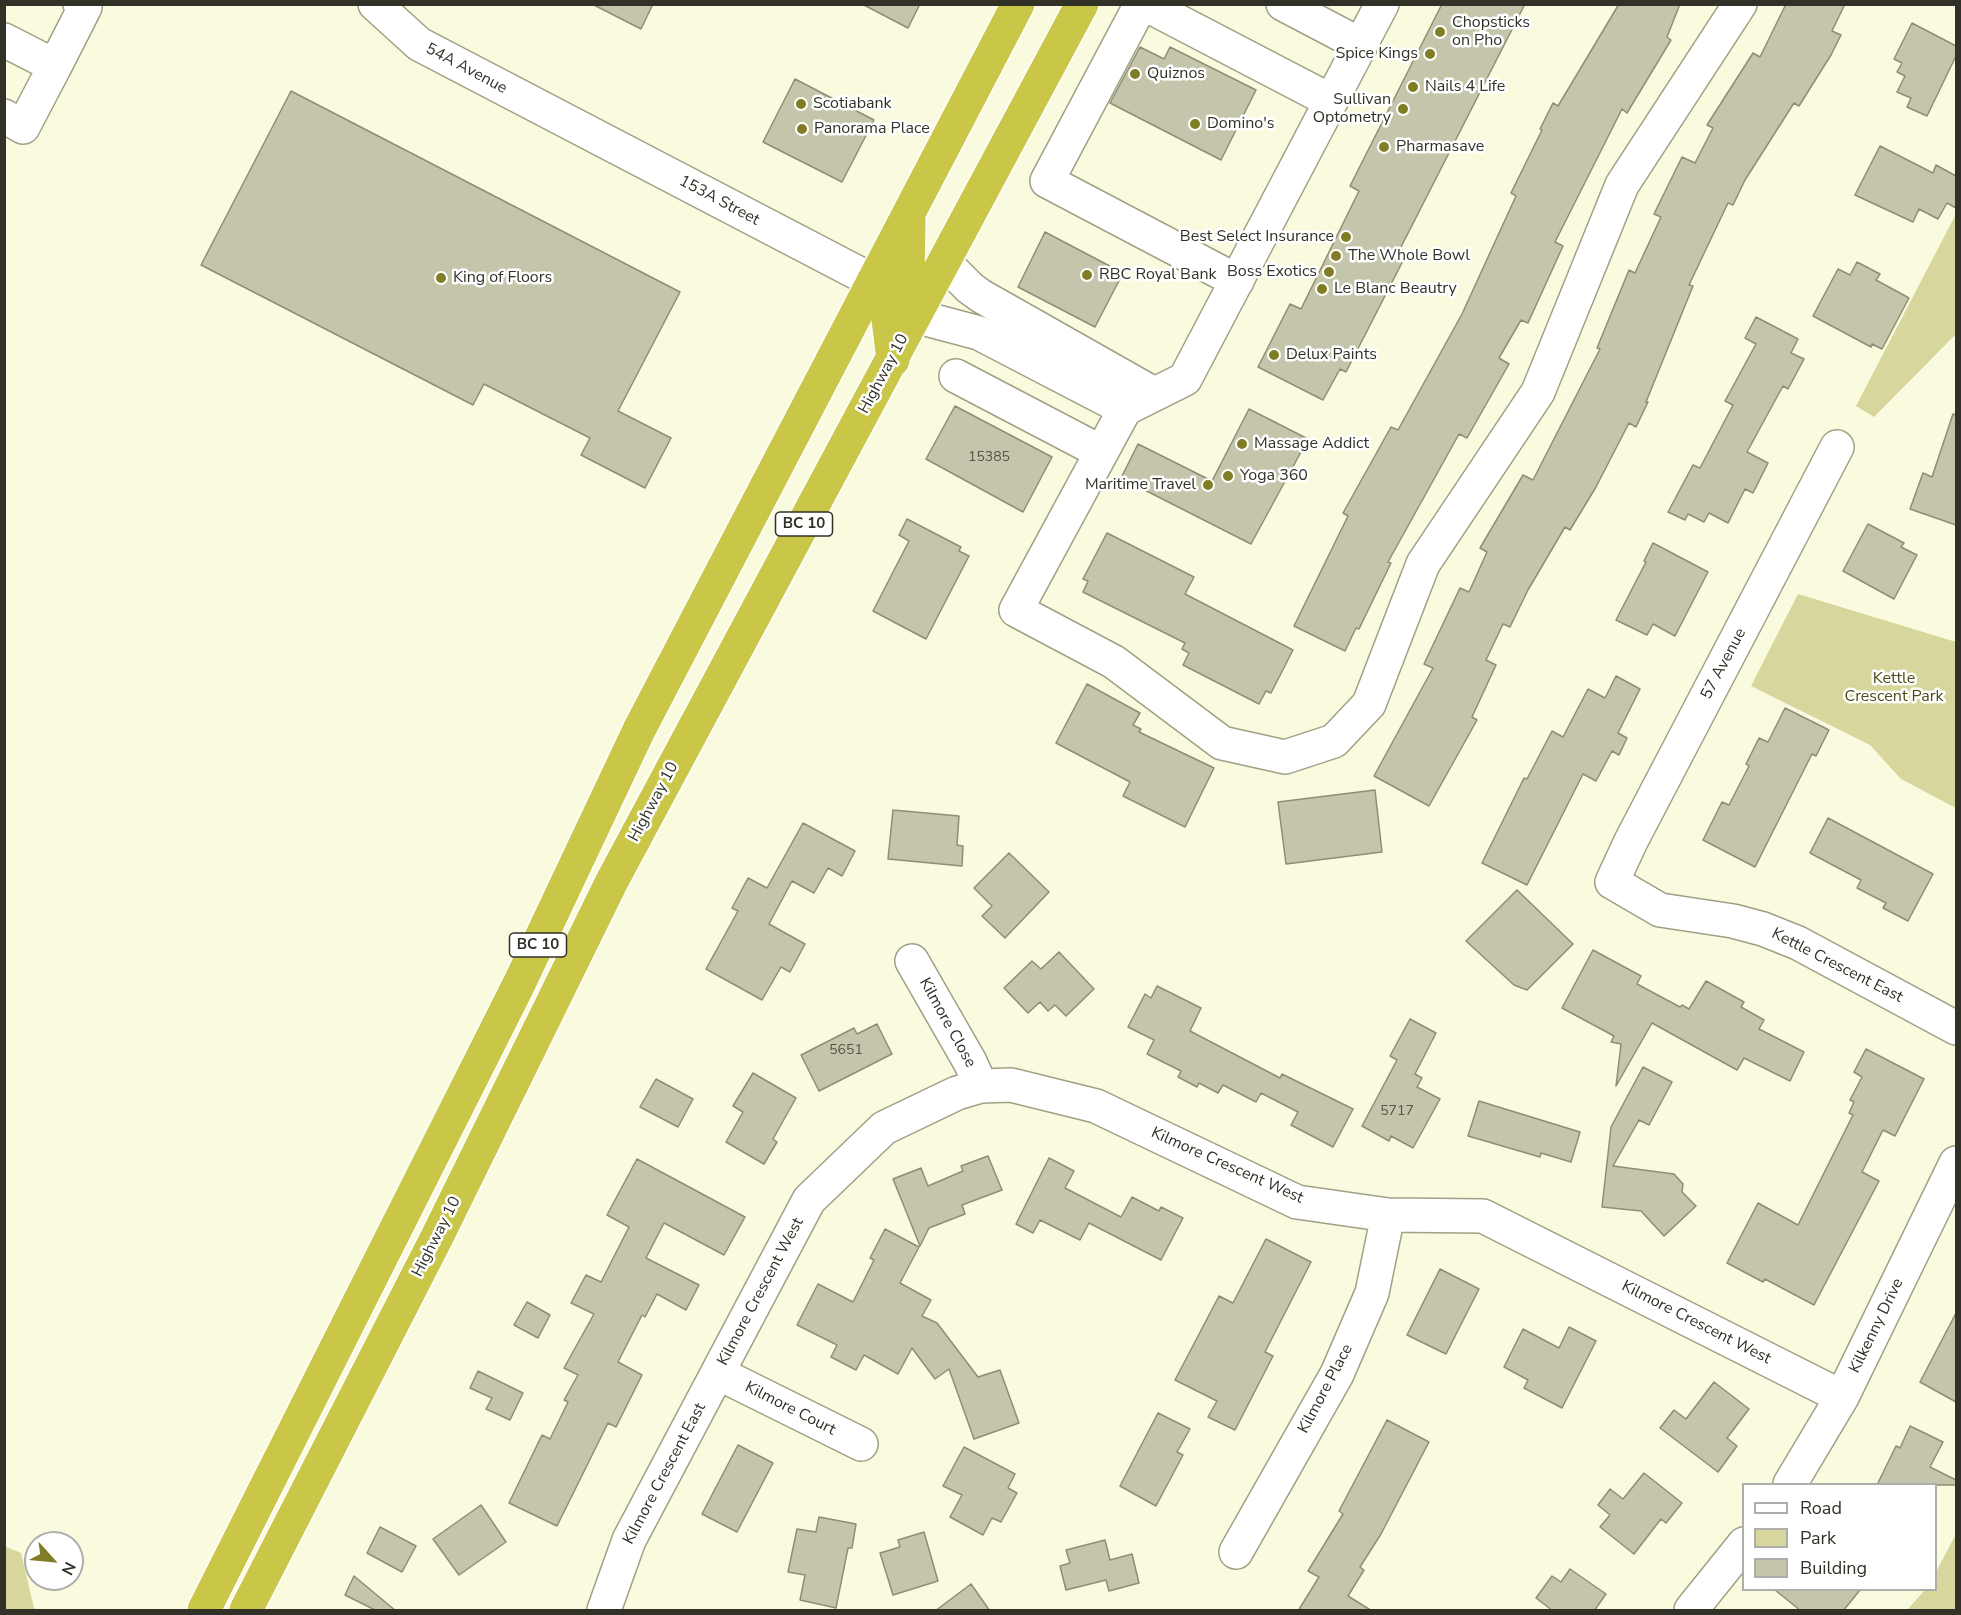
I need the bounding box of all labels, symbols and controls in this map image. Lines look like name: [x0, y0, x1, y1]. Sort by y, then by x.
place label: Chopsticks on Pho: [1452, 13, 1530, 51]
marker: Chopsticks on Pho: [1433, 25, 1447, 39]
street label: 54A Avenue: [422, 40, 510, 98]
place label: Spice Kings: [1335, 44, 1418, 64]
marker: Spice Kings: [1423, 47, 1437, 61]
place label: Quiznos: [1147, 64, 1205, 84]
marker: Quiznos: [1128, 67, 1142, 81]
place label: Nails 4 Life: [1425, 77, 1505, 97]
marker: Nails 4 Life: [1406, 80, 1420, 94]
place label: Sullivan Optometry: [1313, 90, 1391, 128]
place label: Scotiabank: [813, 94, 892, 114]
marker: Scotiabank: [794, 97, 808, 111]
marker: Sullivan Optometry: [1396, 102, 1410, 116]
place label: Domino's: [1207, 114, 1274, 134]
marker: Domino's: [1188, 117, 1202, 131]
place label: Panorama Place: [814, 119, 930, 139]
marker: Panorama Place: [795, 122, 809, 136]
place label: Pharmasave: [1396, 137, 1484, 157]
marker: Pharmasave: [1377, 140, 1391, 154]
street label: 153A Street: [676, 172, 762, 230]
place label: Best Select Insurance: [1180, 227, 1334, 247]
marker: Best Select Insurance: [1339, 230, 1353, 244]
place label: The Whole Bowl: [1348, 246, 1470, 266]
marker: The Whole Bowl: [1329, 249, 1343, 263]
place label: Boss Exotics: [1227, 262, 1317, 282]
place label: RBC Royal Bank: [1099, 265, 1216, 285]
marker: Boss Exotics: [1322, 265, 1336, 279]
place label: King of Floors: [453, 268, 552, 288]
marker: RBC Royal Bank: [1080, 268, 1094, 282]
marker: King of Floors: [434, 271, 448, 285]
place label: Le Blanc Beautry: [1334, 279, 1457, 299]
marker: Le Blanc Beautry: [1315, 282, 1329, 296]
street label: Highway 10: [855, 331, 913, 417]
place label: Delux Paints: [1286, 345, 1377, 365]
marker: Delux Paints: [1267, 348, 1281, 362]
place label: Massage Addict: [1254, 434, 1369, 454]
marker: Massage Addict: [1235, 437, 1249, 451]
house number: 15385: [968, 450, 1010, 466]
place label: Yoga 360: [1240, 466, 1308, 486]
marker: Yoga 360: [1221, 469, 1235, 483]
place label: Maritime Travel: [1085, 475, 1196, 495]
marker: Maritime Travel: [1201, 478, 1215, 492]
road number: BC 10: [776, 512, 832, 536]
street label: 57 Avenue: [1697, 625, 1751, 703]
park label: Kettle Crescent Park: [1844, 669, 1944, 707]
street label: Highway 10: [625, 759, 683, 845]
street label: Kettle Crescent East: [1768, 925, 1906, 1007]
road number: BC 10: [510, 933, 566, 957]
street label: Kilmore Close: [914, 975, 980, 1071]
house number: 5651: [829, 1043, 863, 1059]
house number: 5717: [1380, 1104, 1414, 1120]
street label: Kilmore Crescent West: [1148, 1124, 1306, 1208]
street label: Highway 10: [409, 1194, 465, 1280]
street label: Kilmore Crescent West: [714, 1215, 808, 1369]
street label: Kilkenny Drive: [1846, 1275, 1908, 1377]
street label: Kilmore Crescent West: [1618, 1277, 1774, 1369]
street label: Kilmore Place: [1294, 1341, 1358, 1437]
street label: Kilmore Court: [741, 1378, 839, 1440]
street label: Kilmore Crescent East: [620, 1400, 710, 1548]
legend: [1742, 1483, 1937, 1591]
text: Road: [1800, 1496, 1842, 1520]
text: Park: [1800, 1526, 1836, 1550]
north arrow: [24, 1531, 84, 1591]
text: Building: [1800, 1556, 1867, 1580]
text: N: [56, 1558, 81, 1579]

